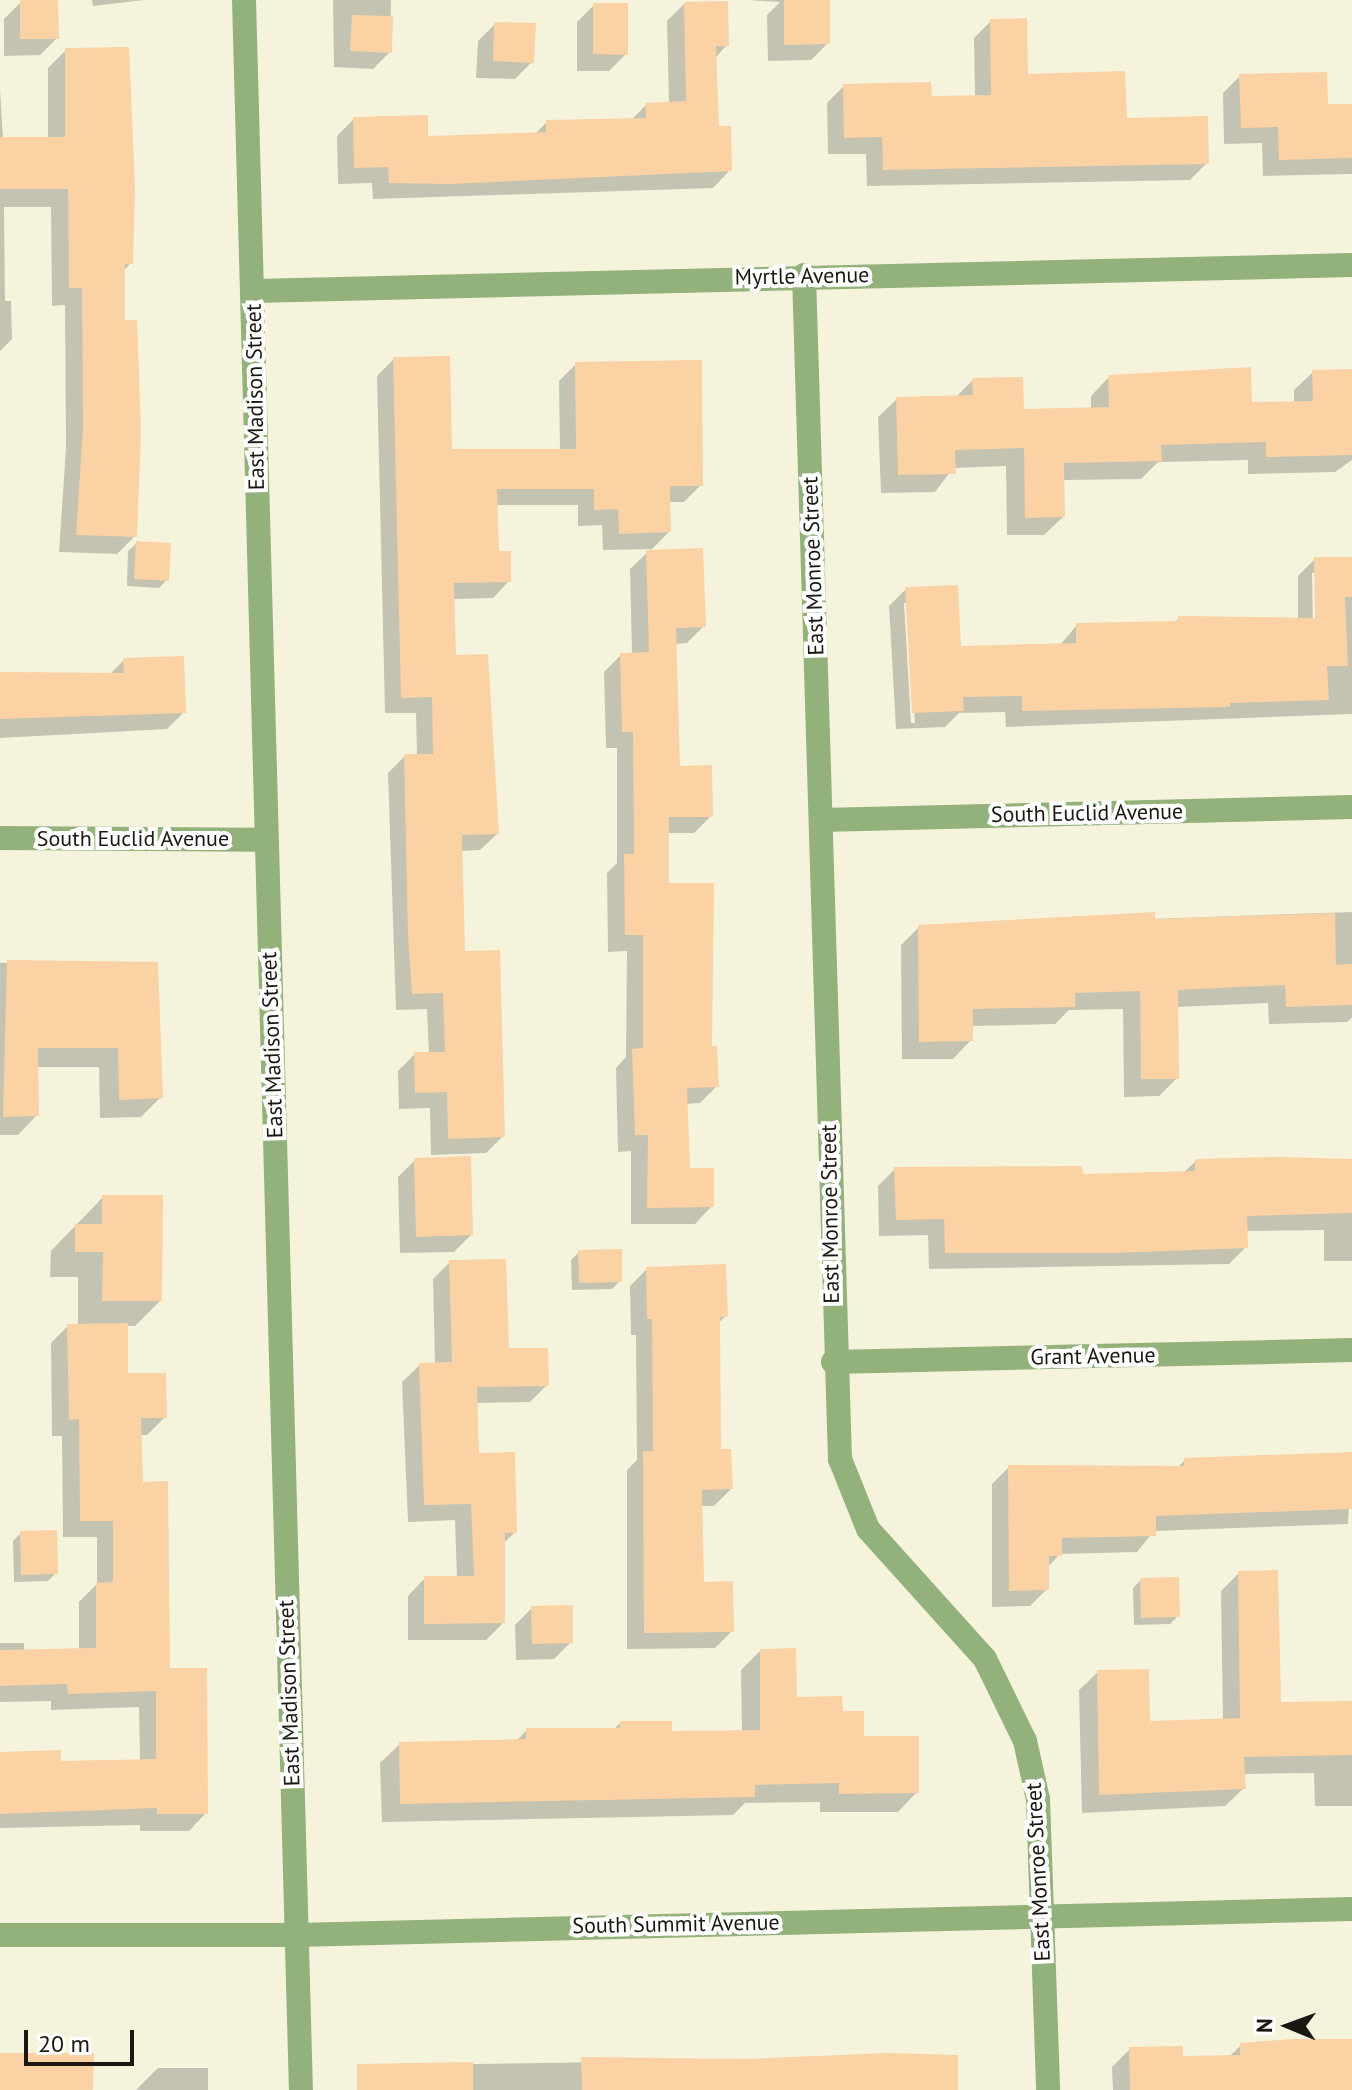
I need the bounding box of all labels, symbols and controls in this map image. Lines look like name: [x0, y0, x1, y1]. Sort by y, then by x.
street label: Myrtle Avenue: [734, 262, 870, 290]
street label: East Madison Street: [240, 304, 270, 490]
street label: East Monroe Street: [797, 476, 829, 656]
street label: South Euclid Avenue: [990, 798, 1184, 828]
street label: South Euclid Avenue: [36, 826, 230, 852]
street label: East Madison Street: [256, 951, 288, 1139]
street label: East Monroe Street: [815, 1124, 845, 1304]
street label: Grant Avenue: [1030, 1342, 1156, 1370]
street label: East Madison Street: [273, 1599, 305, 1787]
street label: East Monroe Street: [1020, 1782, 1056, 1962]
street label: South Summit Avenue: [572, 1909, 780, 1939]
north arrow: [1248, 1986, 1328, 2066]
scale bar: [28, 2014, 138, 2064]
text: N: [1250, 2018, 1278, 2033]
text: 20 m: [38, 2028, 90, 2059]

